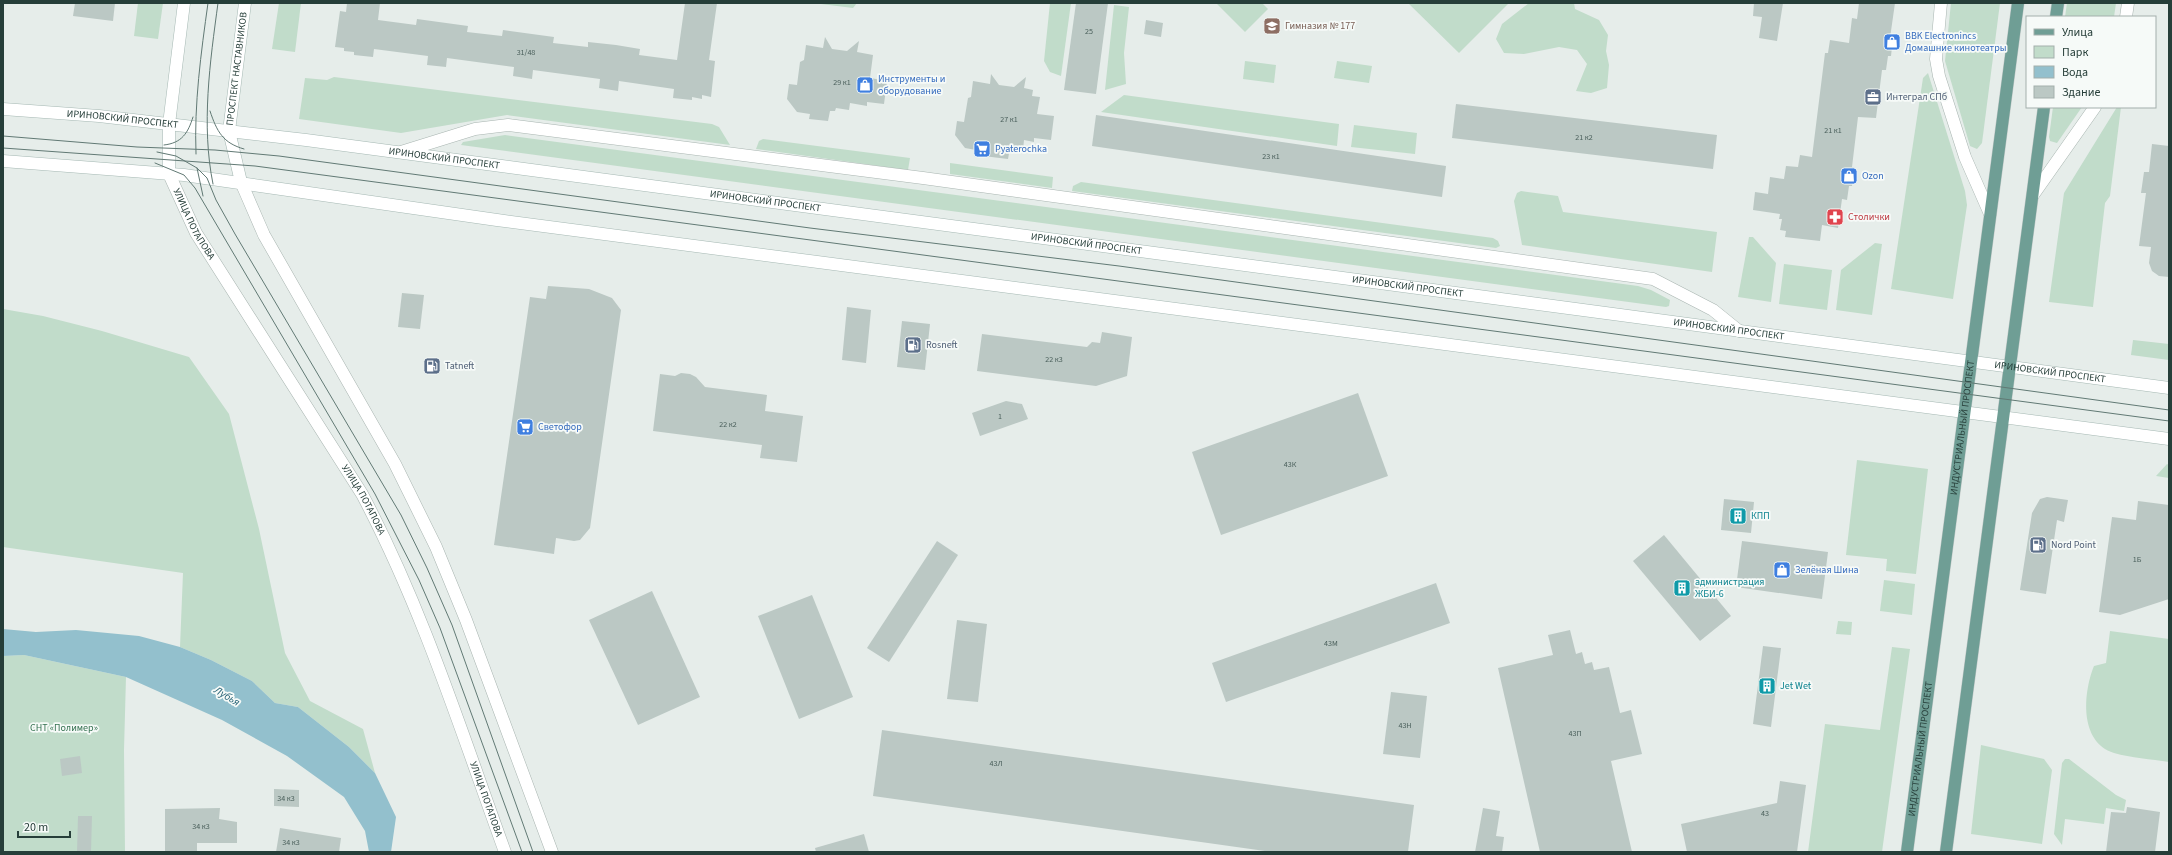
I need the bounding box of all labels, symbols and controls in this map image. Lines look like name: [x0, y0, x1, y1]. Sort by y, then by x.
street label: ПРОСПЕКТ НАСТАВНИКОВ: [223, 11, 251, 127]
school or university icon: Гимназия № 177: [1262, 16, 1282, 36]
legend: [2026, 16, 2156, 108]
place label: Гимназия № 177: [1285, 19, 1355, 33]
text: Улица: [2062, 24, 2093, 41]
house number: 25: [1085, 26, 1093, 37]
place label: BBK Electronincs Домашние кинотеатры: [1905, 29, 2007, 55]
shop icon: BBK Electronincs Домашние кинотеатры: [1882, 32, 1902, 52]
text: Парк: [2062, 44, 2088, 61]
house number: 31/48: [517, 47, 535, 58]
text: Вода: [2062, 64, 2088, 81]
place label: Инструменты и оборудование: [878, 72, 945, 98]
shop icon: Инструменты и оборудование: [855, 75, 875, 95]
house number: 29 к1: [833, 77, 851, 88]
text: Здание: [2062, 84, 2101, 101]
office icon: Интеграл СПб: [1863, 87, 1883, 107]
place label: Интеграл СПб: [1886, 90, 1947, 104]
street label: ИРИНОВСКИЙ ПРОСПЕКТ: [66, 107, 180, 132]
house number: 27 к1: [1000, 114, 1018, 125]
house number: 21 к1: [1824, 125, 1842, 136]
house number: 21 к2: [1575, 132, 1593, 143]
supermarket icon: Pyaterochka: [972, 139, 992, 159]
place label: Pyaterochka: [995, 142, 1047, 156]
street label: ИРИНОВСКИЙ ПРОСПЕКТ: [388, 144, 501, 173]
house number: 23 к1: [1262, 151, 1280, 162]
shop icon: Ozon: [1839, 166, 1859, 186]
place label: Ozon: [1862, 169, 1884, 183]
street label: УЛИЦА ПОТАПОВА: [169, 186, 219, 263]
street label: ИРИНОВСКИЙ ПРОСПЕКТ: [709, 187, 822, 216]
pharmacy icon: Столички: [1825, 207, 1845, 227]
place label: Столички: [1848, 210, 1890, 224]
street label: ИРИНОВСКИЙ ПРОСПЕКТ: [1030, 230, 1144, 258]
street label: ИРИНОВСКИЙ ПРОСПЕКТ: [1351, 272, 1465, 301]
street label: ИРИНОВСКИЙ ПРОСПЕКТ: [1672, 315, 1786, 344]
fuel station icon: Rosneft: [903, 335, 923, 355]
place label: Rosneft: [926, 338, 958, 352]
house number: 22 к3: [1045, 354, 1063, 365]
fuel station icon: Tatneft: [422, 356, 442, 376]
street label: ИРИНОВСКИЙ ПРОСПЕКТ: [1994, 358, 2107, 387]
place label: Tatneft: [445, 359, 474, 373]
street label: ИНДУСТРИАЛЬНЫЙ ПРОСПЕКТ: [1947, 359, 1978, 496]
house number: 1: [998, 411, 1002, 422]
supermarket icon: Светофор: [515, 417, 535, 437]
house number: 22 к2: [719, 419, 737, 430]
place label: Светофор: [538, 420, 582, 434]
house number: 43К: [1284, 459, 1297, 470]
street label: УЛИЦА ПОТАПОВА: [338, 462, 389, 538]
building icon: КПП: [1728, 506, 1748, 526]
place label: КПП: [1751, 509, 1770, 523]
fuel station icon: Nord Point: [2028, 535, 2048, 555]
place label: Nord Point: [2051, 538, 2097, 552]
house number: 1Б: [2133, 554, 2142, 565]
shop icon: Зелёная Шина: [1772, 560, 1792, 580]
place label: Зелёная Шина: [1795, 563, 1859, 577]
place label: администрация ЖБИ-6: [1695, 575, 1765, 601]
building icon: администрация ЖБИ-6: [1672, 578, 1692, 598]
house number: 43М: [1324, 638, 1338, 649]
building icon: Jet Wet: [1757, 676, 1777, 696]
place label: Jet Wet: [1780, 679, 1812, 693]
street label: ИНДУСТРИАЛЬНЫЙ ПРОСПЕКТ: [1905, 680, 1936, 817]
water label: Лубья: [210, 682, 243, 710]
house number: 43Н: [1398, 720, 1412, 731]
park label: СНТ «Полимер»: [30, 721, 98, 735]
house number: 43П: [1568, 728, 1582, 739]
house number: 43Л: [990, 758, 1003, 769]
street label: УЛИЦА ПОТАПОВА: [466, 760, 506, 839]
house number: 34 к3: [277, 793, 295, 804]
house number: 43: [1761, 808, 1769, 819]
scale bar: [18, 813, 70, 839]
text: 20 m: [24, 819, 48, 836]
house number: 34 к3: [192, 821, 210, 832]
house number: 34 к3: [282, 837, 300, 848]

